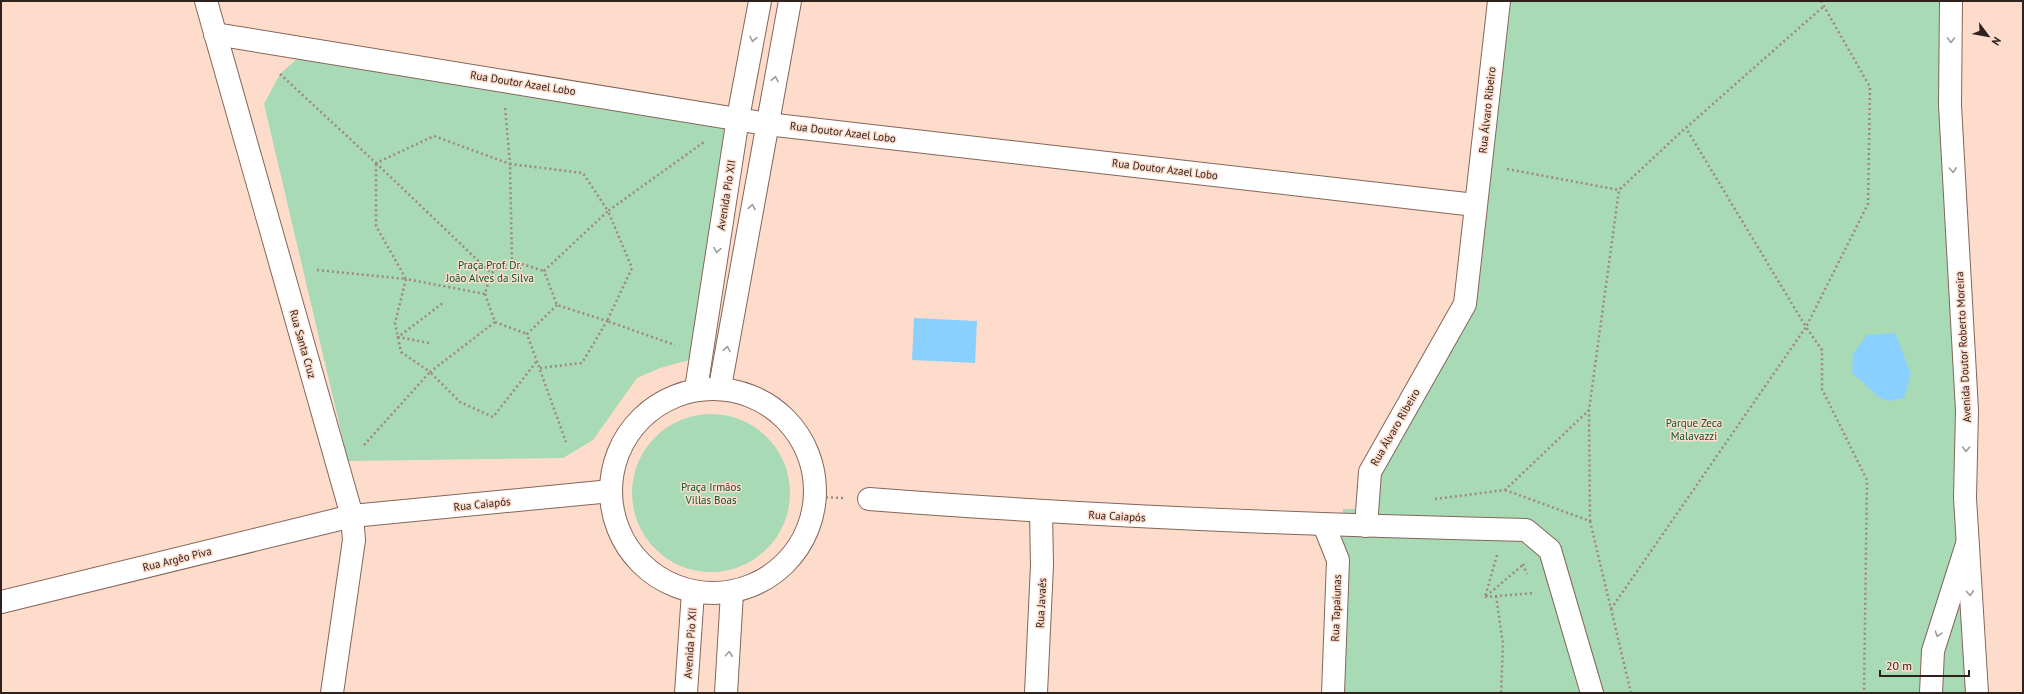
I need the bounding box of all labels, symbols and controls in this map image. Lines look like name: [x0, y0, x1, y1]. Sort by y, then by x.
north arrow: [1968, 16, 2008, 56]
text: N: [1989, 35, 2004, 48]
one-way arrow: [749, 36, 758, 42]
one-way arrow: [1947, 37, 1955, 43]
street label: Rua Álvaro Ribeiro: [1475, 66, 1499, 154]
street label: Rua Doutor Azael Lobo: [469, 68, 577, 98]
one-way arrow: [771, 76, 779, 82]
street label: Rua Doutor Azael Lobo: [789, 119, 897, 145]
street label: Rua Doutor Azael Lobo: [1111, 156, 1219, 182]
street label: Avenida Pio XII: [714, 159, 738, 231]
one-way arrow: [1949, 167, 1958, 173]
one-way arrow: [748, 204, 756, 210]
one-way arrow: [713, 247, 722, 253]
park label: Praça Prof. Dr. João Alves da Silva: [445, 258, 534, 285]
street label: Avenida Doutor Roberto Moreira: [1952, 271, 1974, 423]
street label: Rua Santa Cruz: [287, 308, 320, 380]
one-way arrow: [722, 346, 731, 352]
street label: Rua Álvaro Ribeiro: [1367, 386, 1423, 468]
park label: Parque Zeca Malavazzi: [1666, 416, 1722, 443]
one-way arrow: [1962, 446, 1970, 452]
park label: Praça Irmãos Villas Boas: [681, 480, 741, 507]
street label: Rua Caiapós: [453, 494, 512, 514]
street label: Rua Caiapós: [1088, 508, 1146, 525]
street label: Rua Argêo Piva: [141, 544, 213, 574]
street label: Rua Tapaiunas: [1328, 574, 1344, 642]
street label: Rua Javaés: [1033, 577, 1049, 629]
one-way arrow: [1966, 590, 1975, 596]
street label: Avenida Pio XII: [681, 607, 699, 679]
one-way arrow: [1934, 631, 1943, 638]
one-way arrow: [724, 651, 733, 657]
scale bar: [1880, 652, 1969, 678]
text: 20 m: [1886, 658, 1912, 673]

